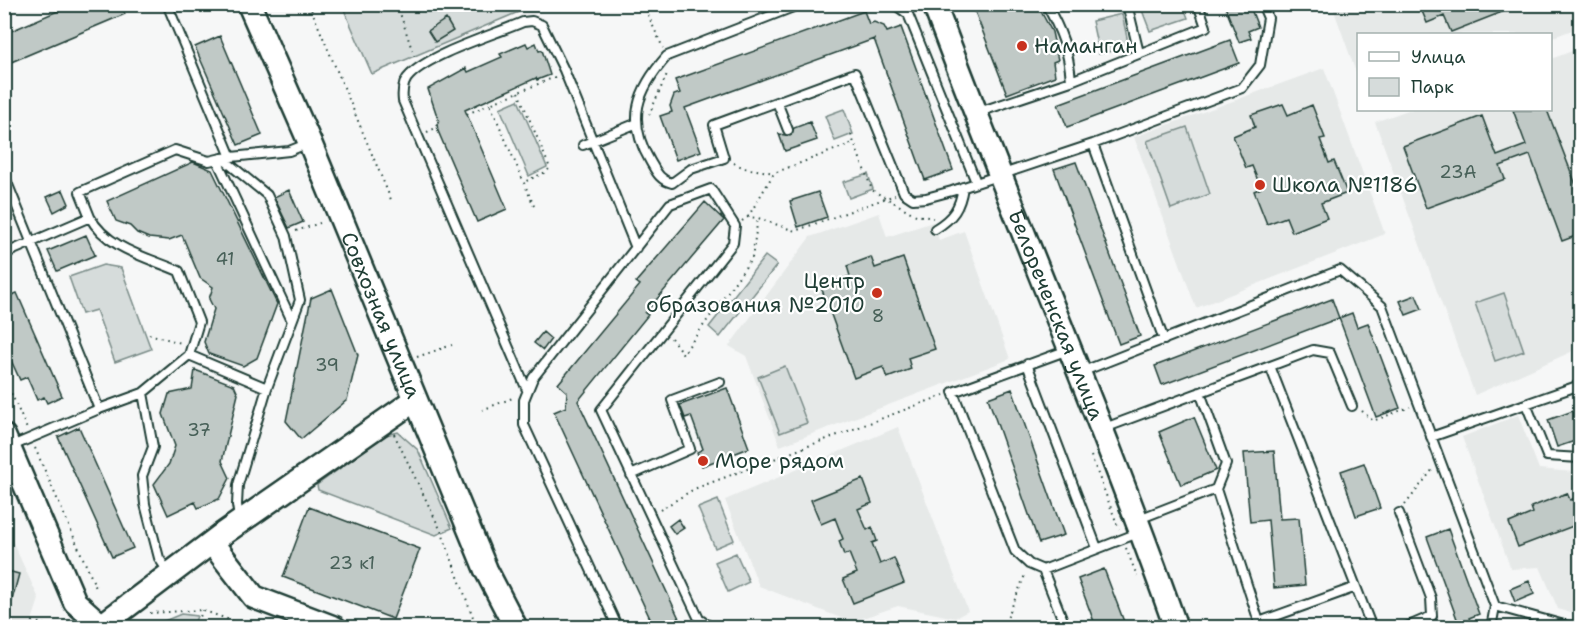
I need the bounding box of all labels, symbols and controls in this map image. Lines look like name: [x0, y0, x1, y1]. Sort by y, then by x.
place label: Наманган: [1034, 32, 1137, 60]
legend: [1357, 33, 1552, 111]
marker: Наманган: [1015, 39, 1029, 53]
text: Улица: [1411, 45, 1465, 69]
text: Парк: [1411, 75, 1454, 99]
house number: 23А: [1439, 160, 1477, 184]
place label: Школа №1186: [1272, 171, 1418, 199]
marker: Школа №1186: [1253, 178, 1267, 192]
street label: Белореченская улица: [1001, 205, 1111, 424]
street label: Совхозная улица: [334, 228, 428, 403]
house number: 41: [215, 247, 235, 271]
place label: Центр образования №2010: [646, 267, 865, 319]
marker: Центр образования №2010: [870, 286, 884, 300]
house number: 8: [872, 304, 884, 328]
house number: 39: [315, 353, 339, 377]
house number: 37: [187, 418, 211, 442]
place label: Море рядом: [715, 447, 844, 475]
marker: Море рядом: [696, 454, 710, 468]
house number: 23 к1: [329, 551, 375, 575]

